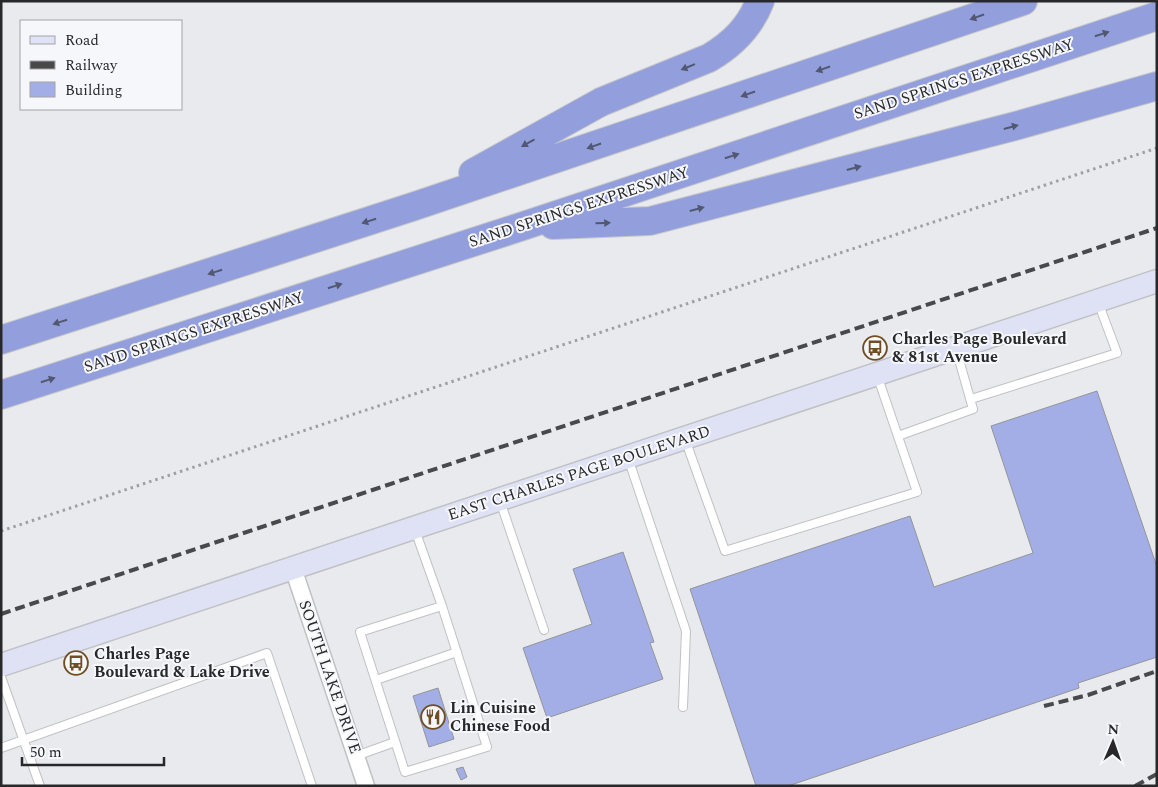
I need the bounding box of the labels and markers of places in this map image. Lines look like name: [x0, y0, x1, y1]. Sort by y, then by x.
place label: Charles Page Boulevard & 81st Avenue: [892, 327, 1067, 369]
bus stop icon: Charles Page Boulevard & 81st Avenue: [862, 335, 888, 361]
place label: Charles Page Boulevard & Lake Drive: [94, 642, 270, 684]
bus stop icon: Charles Page Boulevard & Lake Drive: [63, 650, 89, 676]
place label: Lin Cuisine Chinese Food: [450, 696, 550, 738]
restaurant icon: Lin Cuisine Chinese Food: [420, 704, 446, 730]

